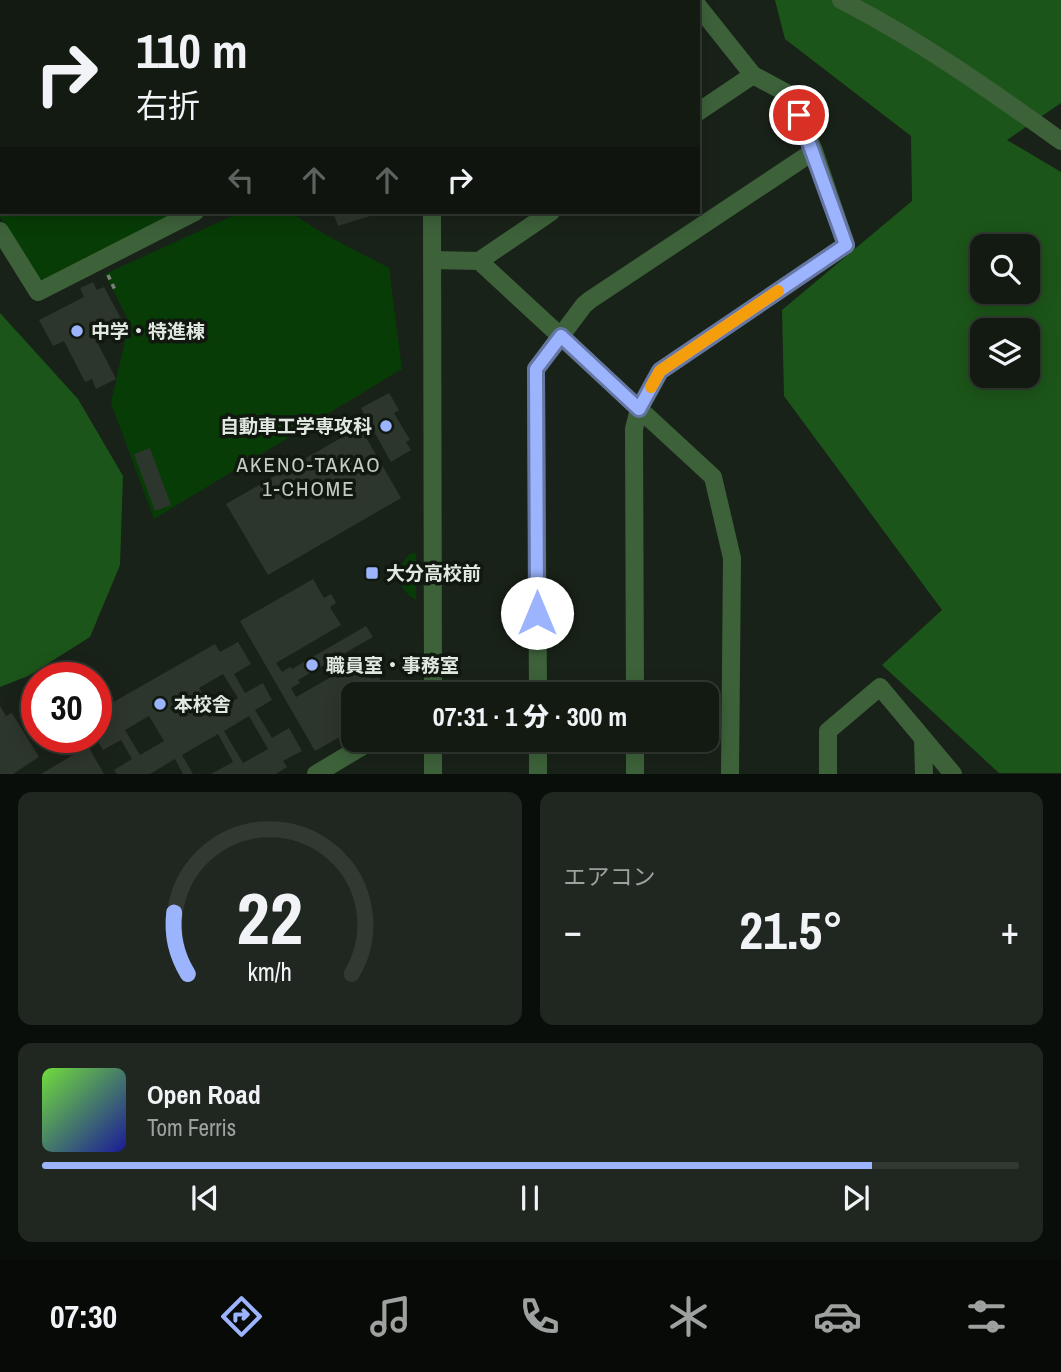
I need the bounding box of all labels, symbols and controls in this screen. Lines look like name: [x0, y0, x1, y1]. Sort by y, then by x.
text: 110 m: [136, 17, 248, 83]
icon: right: [21, 28, 112, 119]
text: 右折: [136, 84, 200, 127]
pin: [769, 85, 829, 145]
icon: arrive: [780, 96, 818, 134]
icon: left: [222, 161, 260, 199]
icon: ahead: [295, 161, 333, 199]
icon: ahead: [368, 161, 406, 199]
icon: right: [441, 161, 479, 199]
map controls: [970, 234, 1040, 388]
button: search: [970, 234, 1040, 304]
place label: 中学・特進棟: [91, 318, 205, 344]
button: layers: [970, 318, 1040, 388]
marker: 中学・特進棟: [69, 323, 85, 339]
place label: 自動車工学専攻科: [220, 413, 372, 439]
marker: 自動車工学専攻科: [378, 418, 394, 434]
district label: AKENO-TAKAO 1-CHOME: [235, 450, 382, 503]
place label: 大分高校前: [386, 560, 481, 586]
marker: 大分高校前: [364, 565, 380, 581]
position arrow: [500, 576, 574, 650]
place label: 職員室・事務室: [326, 652, 459, 678]
marker: 職員室・事務室: [304, 657, 320, 673]
speed limit sign: 30: [21, 662, 112, 753]
place label: 本校舎: [174, 691, 231, 717]
marker: 本校舎: [152, 696, 168, 712]
text: 07:31 · 1 分 · 300 m: [433, 699, 627, 734]
text: エアコン: [564, 861, 656, 892]
text: 22: [237, 870, 303, 968]
text: 21.5°: [739, 895, 843, 965]
text: −: [564, 905, 582, 956]
text: +: [1001, 905, 1019, 956]
text: km/h: [248, 955, 292, 989]
text: Open Road: [147, 1077, 261, 1112]
text: Tom Ferris: [147, 1112, 236, 1143]
icon: previous: [186, 1179, 224, 1217]
icon: pause: [511, 1179, 549, 1217]
icon: next: [837, 1179, 875, 1217]
icon: directions: [217, 1292, 266, 1341]
icon: music: [366, 1292, 415, 1341]
icon: phone: [515, 1292, 564, 1341]
icon: climate: [664, 1292, 713, 1341]
icon: car: [813, 1292, 862, 1341]
icon: filters: [962, 1292, 1011, 1341]
text: 07:30: [50, 1295, 117, 1338]

